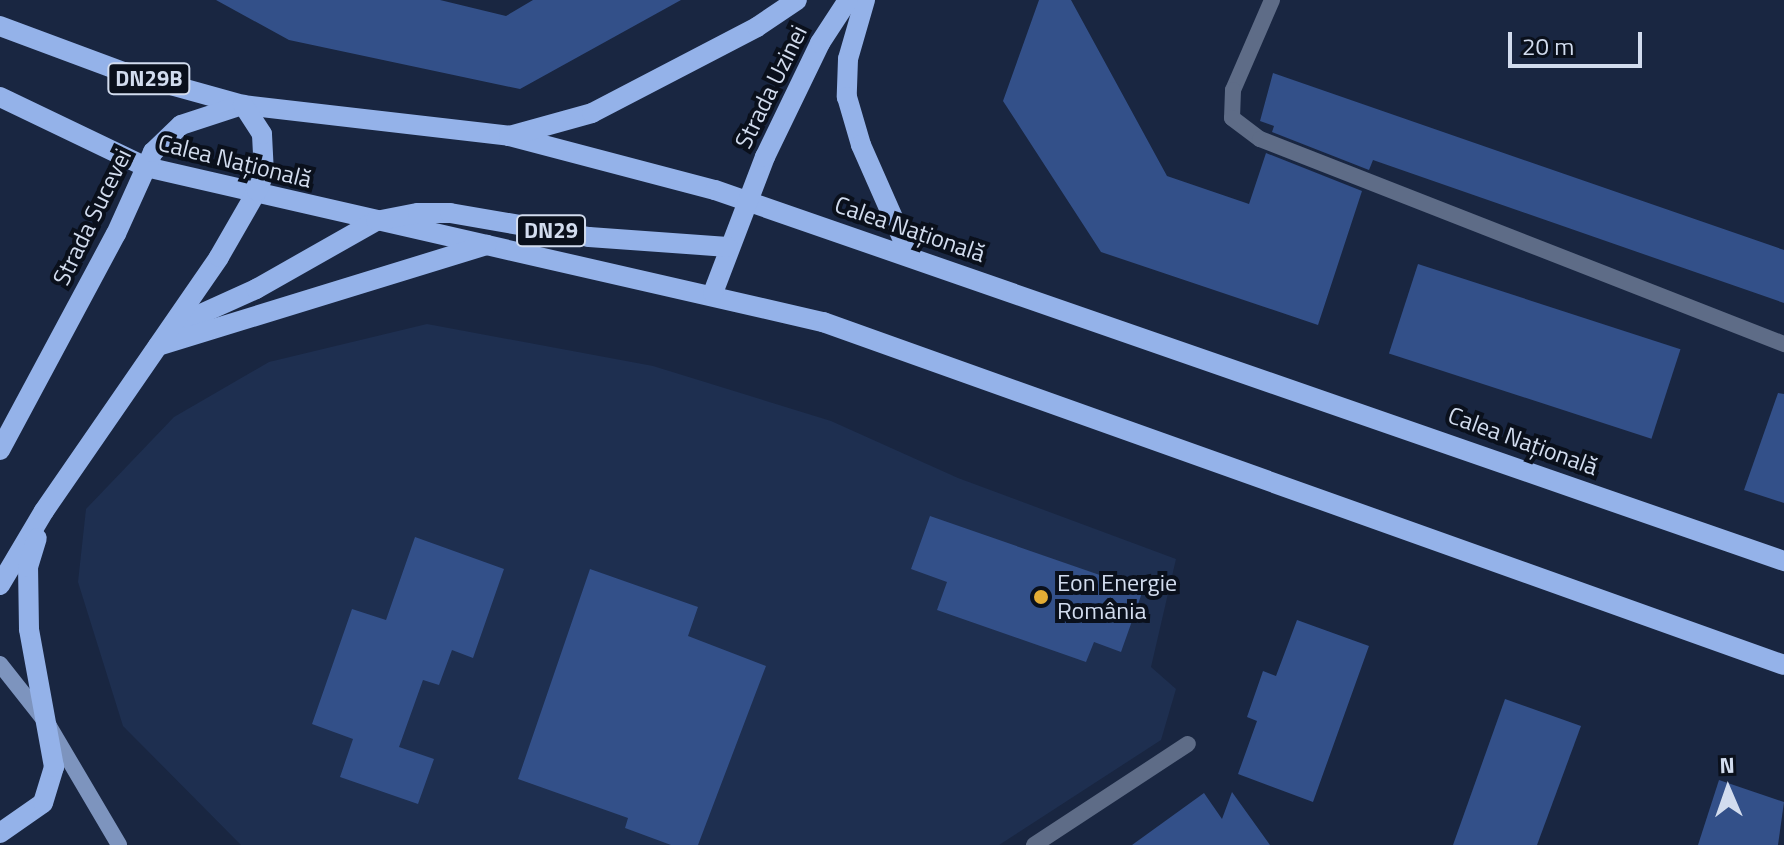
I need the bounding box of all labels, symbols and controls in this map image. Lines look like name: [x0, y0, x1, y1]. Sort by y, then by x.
scale bar: [1512, 16, 1646, 66]
street label: Strada Uzinei: [729, 21, 813, 153]
text: 20 m: [1522, 28, 1574, 64]
road number: DN29B: [107, 61, 191, 97]
street label: Calea Națională: [155, 128, 315, 194]
street label: Strada Sucevei: [47, 144, 137, 290]
street label: Calea Națională: [831, 190, 989, 268]
road number: DN29: [515, 213, 587, 249]
street label: Calea Națională: [1444, 401, 1602, 481]
place label: Eon Energie România: [1057, 569, 1177, 625]
marker: Eon Energie România: [1032, 588, 1050, 606]
text: N: [1719, 748, 1735, 782]
north arrow: [1688, 749, 1768, 829]

